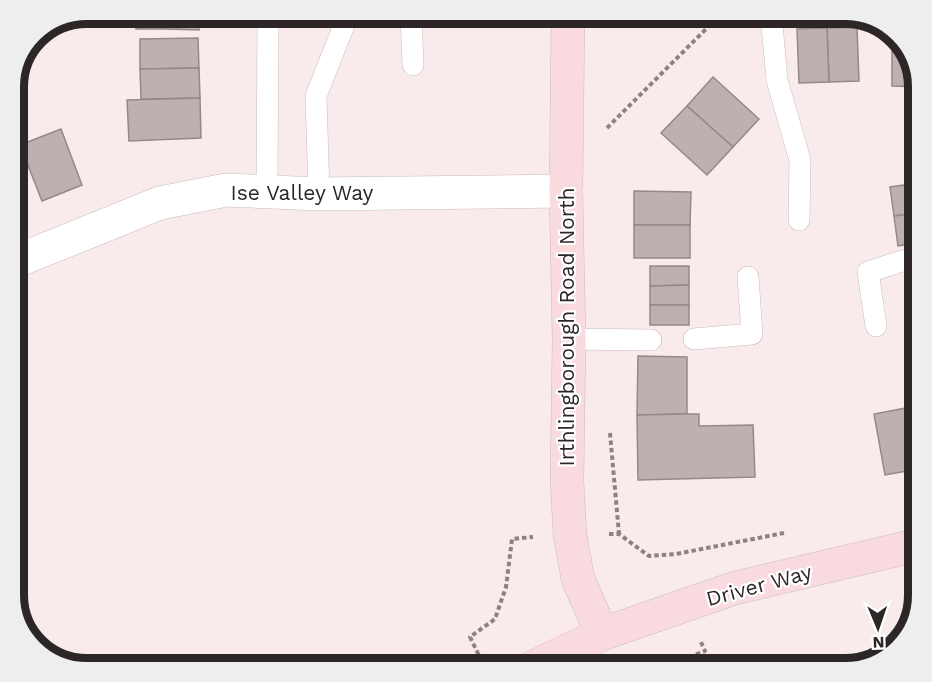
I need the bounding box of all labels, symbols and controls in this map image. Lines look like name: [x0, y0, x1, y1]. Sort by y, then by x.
street label: Ise Valley Way: [231, 180, 374, 205]
street label: Irthlingborough Road North: [554, 188, 579, 466]
street label: Driver Way: [703, 559, 815, 611]
north arrow: [848, 598, 908, 658]
text: N: [872, 633, 885, 652]

